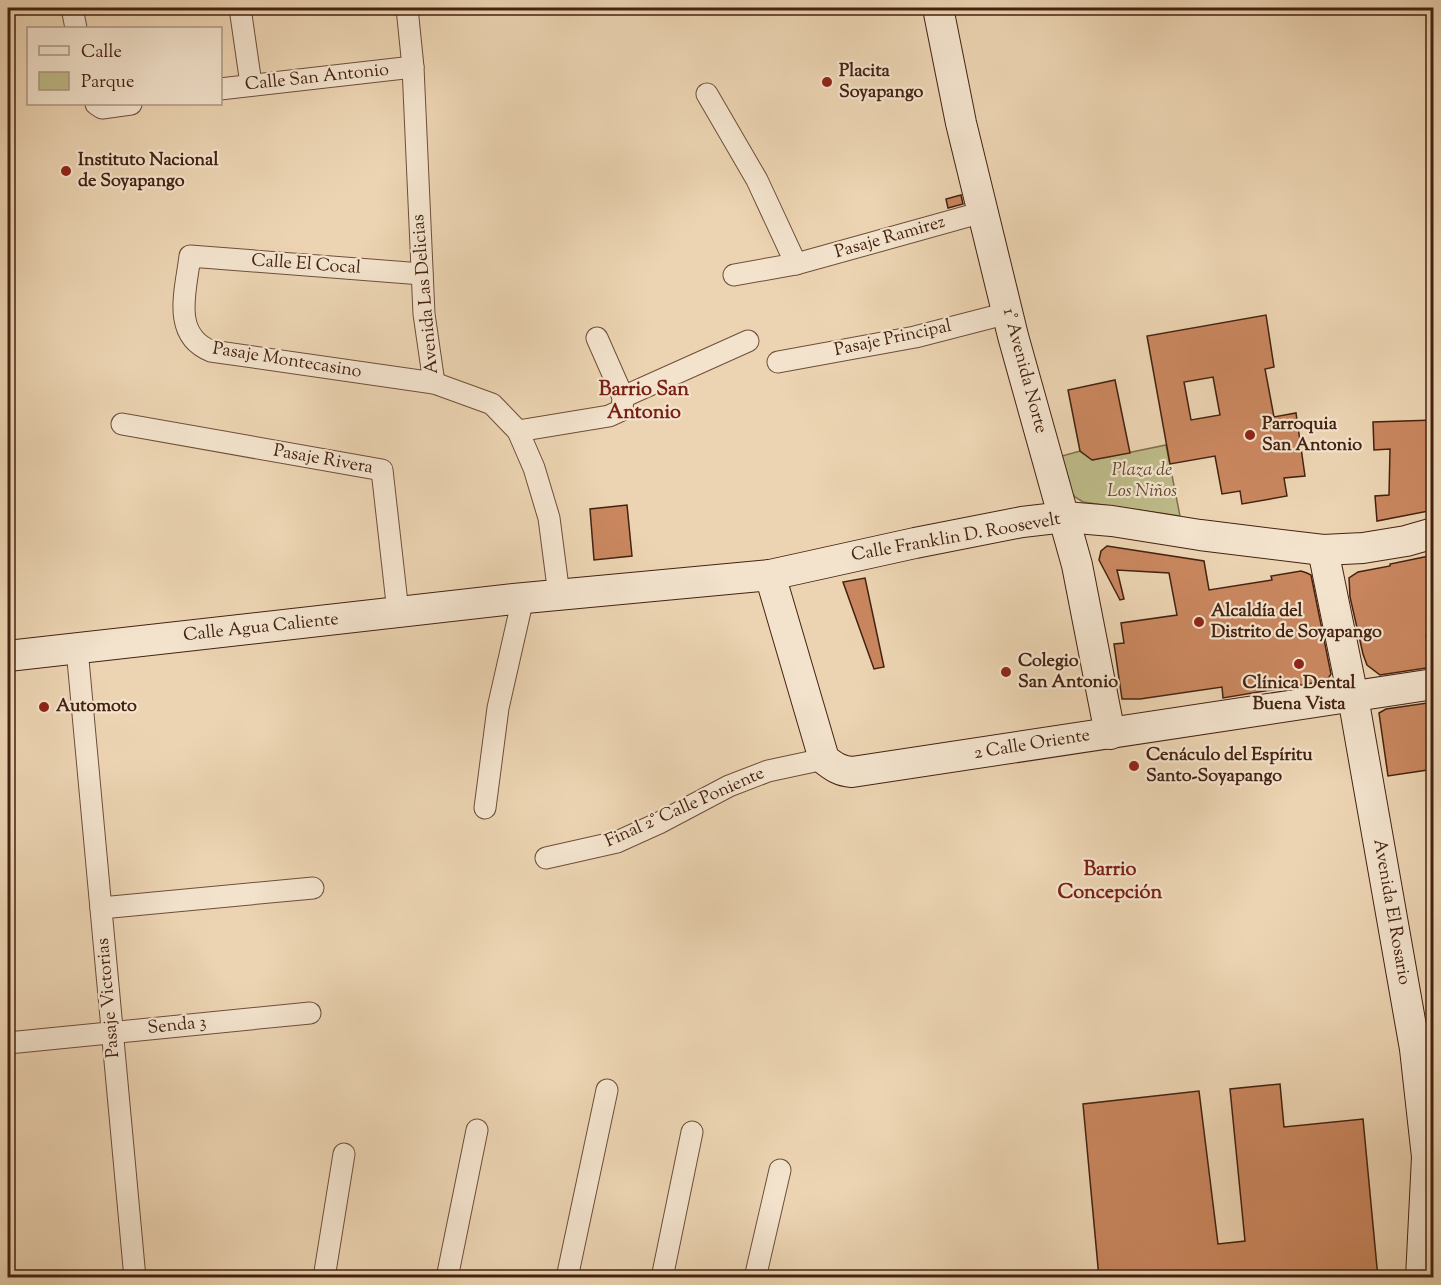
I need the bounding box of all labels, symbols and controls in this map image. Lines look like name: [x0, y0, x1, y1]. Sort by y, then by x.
legend: [27, 27, 222, 105]
text: Calle: [81, 40, 122, 66]
street label: Calle San Antonio: [244, 57, 390, 98]
place label: Placita Soyapango: [839, 59, 924, 106]
text: Parque: [81, 70, 134, 96]
marker: Placita Soyapango: [820, 75, 834, 89]
place label: Instituto Nacional de Soyapango: [78, 148, 219, 195]
marker: Instituto Nacional de Soyapango: [59, 164, 73, 178]
street label: Pasaje Ramirez: [832, 210, 948, 266]
street label: Avenida Las Delicias: [406, 213, 446, 375]
street label: Calle El Cocal: [250, 248, 362, 282]
street label: 1° Avenida Norte: [995, 305, 1053, 437]
street label: Pasaje Principal: [832, 314, 954, 364]
street label: Pasaje Montecasino: [211, 336, 364, 386]
district label: Barrio San Antonio: [599, 376, 689, 428]
place label: Parroquia San Antonio: [1262, 412, 1362, 459]
marker: Parroquia San Antonio: [1243, 428, 1257, 442]
street label: Pasaje Rivera: [271, 438, 375, 482]
park label: Plaza de Los Niños: [1107, 458, 1177, 505]
street label: Calle Franklin D. Roosevelt: [849, 507, 1063, 569]
place label: Alcaldía del Distrito de Soyapango: [1211, 599, 1382, 646]
street label: Calle Agua Caliente: [182, 607, 340, 649]
marker: Alcaldía del Distrito de Soyapango: [1192, 615, 1206, 629]
place label: Colegio San Antonio: [1018, 649, 1118, 696]
marker: Clínica Dental Buena Vista: [1292, 657, 1306, 671]
marker: Colegio San Antonio: [999, 665, 1013, 679]
place label: Clínica Dental Buena Vista: [1242, 671, 1357, 718]
place label: Automoto: [56, 694, 137, 720]
marker: Automoto: [37, 700, 51, 714]
street label: 2 Calle Oriente: [972, 723, 1092, 767]
place label: Cenáculo del Espíritu Santo-Soyapango: [1146, 743, 1313, 790]
marker: Cenáculo del Espíritu Santo-Soyapango: [1127, 759, 1141, 773]
street label: Final 2° Calle Poniente: [601, 761, 769, 855]
street label: Avenida El Rosario: [1365, 837, 1417, 987]
district label: Barrio Concepción: [1058, 856, 1163, 908]
street label: Pasaje Victorias: [91, 937, 127, 1059]
street label: Senda 3: [146, 1010, 208, 1042]

